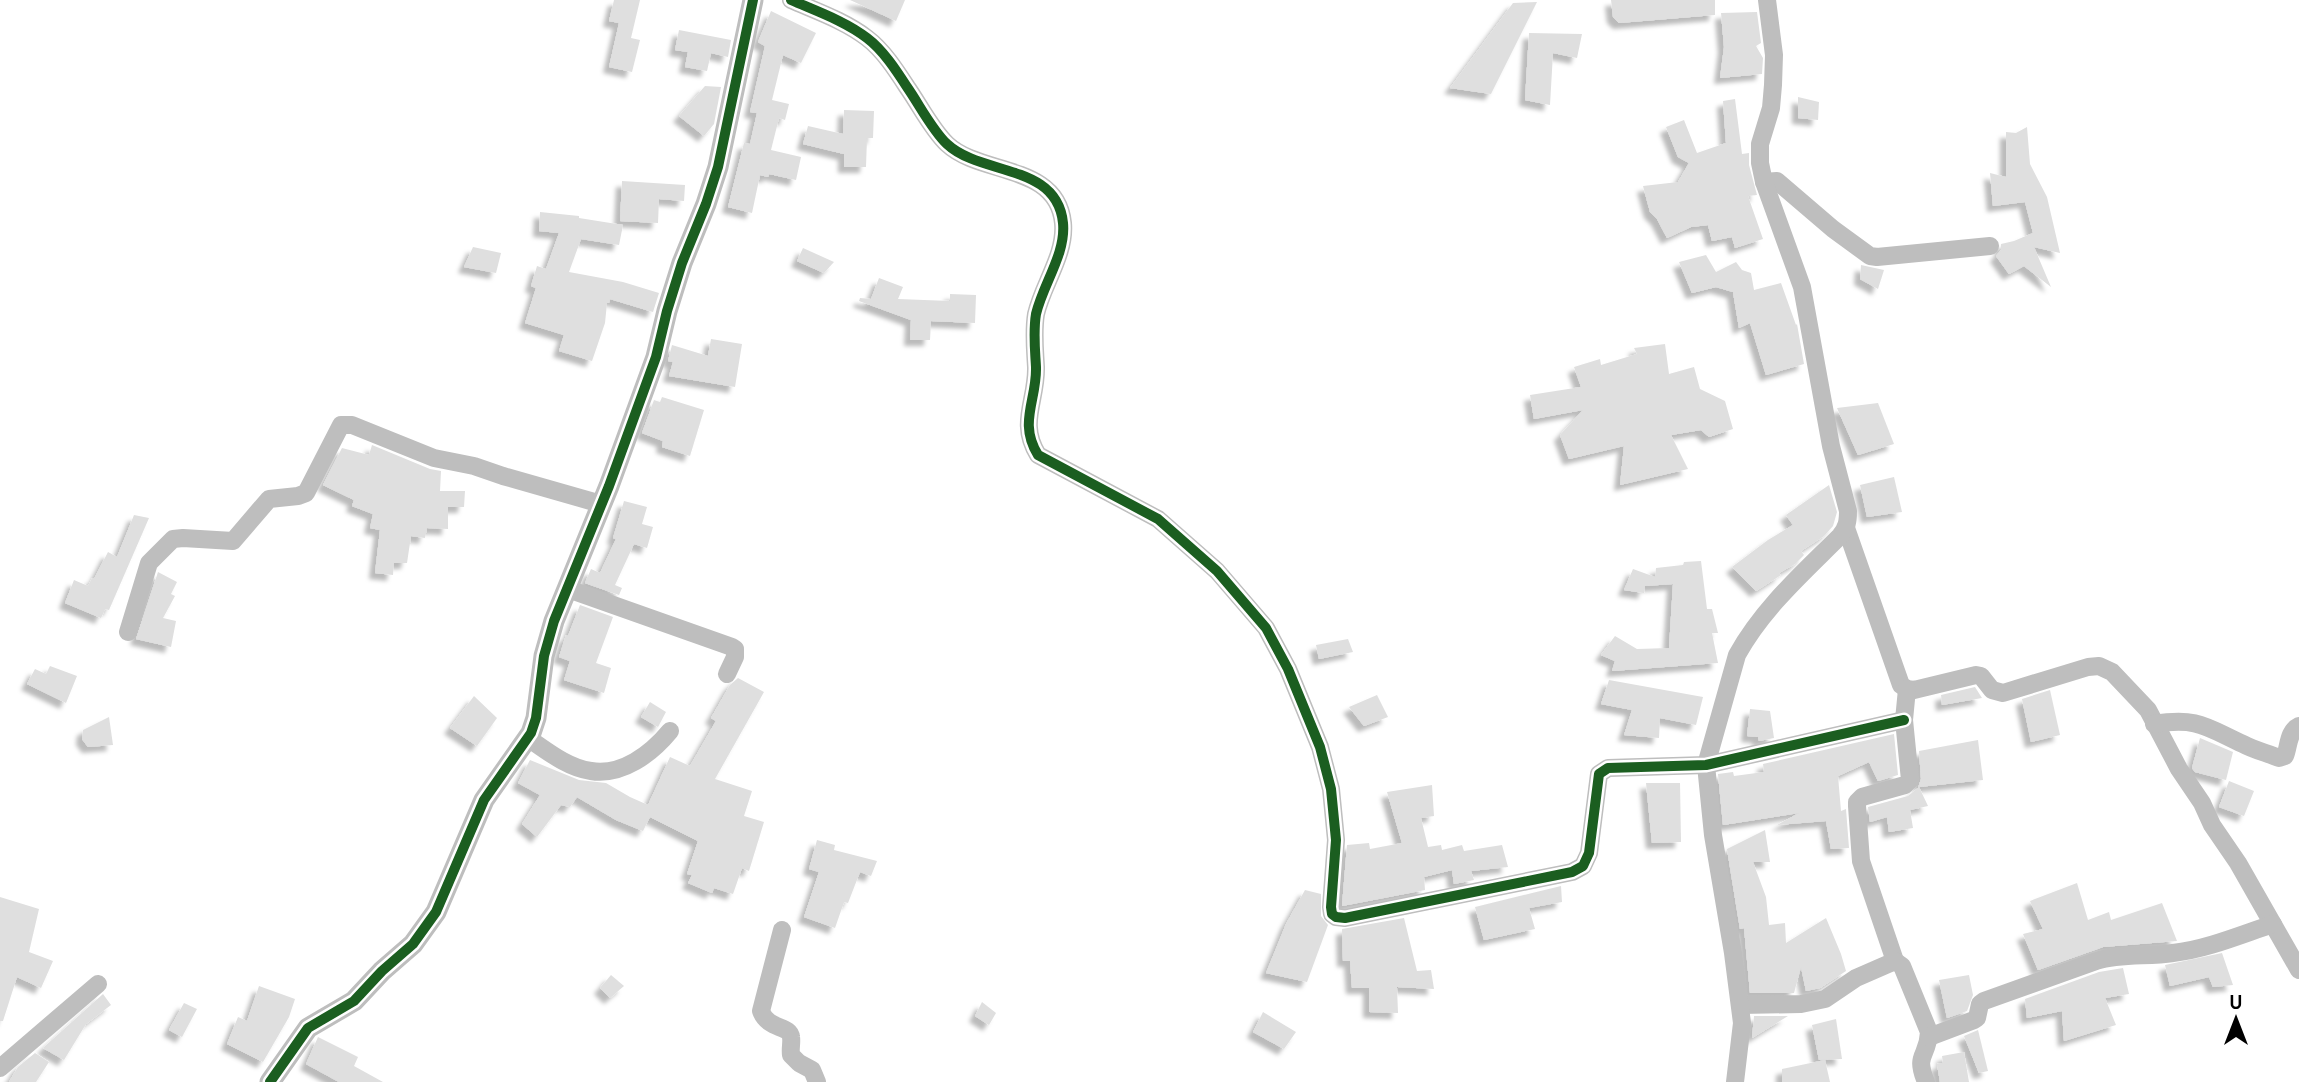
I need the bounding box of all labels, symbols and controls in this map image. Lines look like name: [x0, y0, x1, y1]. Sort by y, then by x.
north arrow: [2201, 984, 2271, 1054]
text: U: [2230, 990, 2242, 1015]

